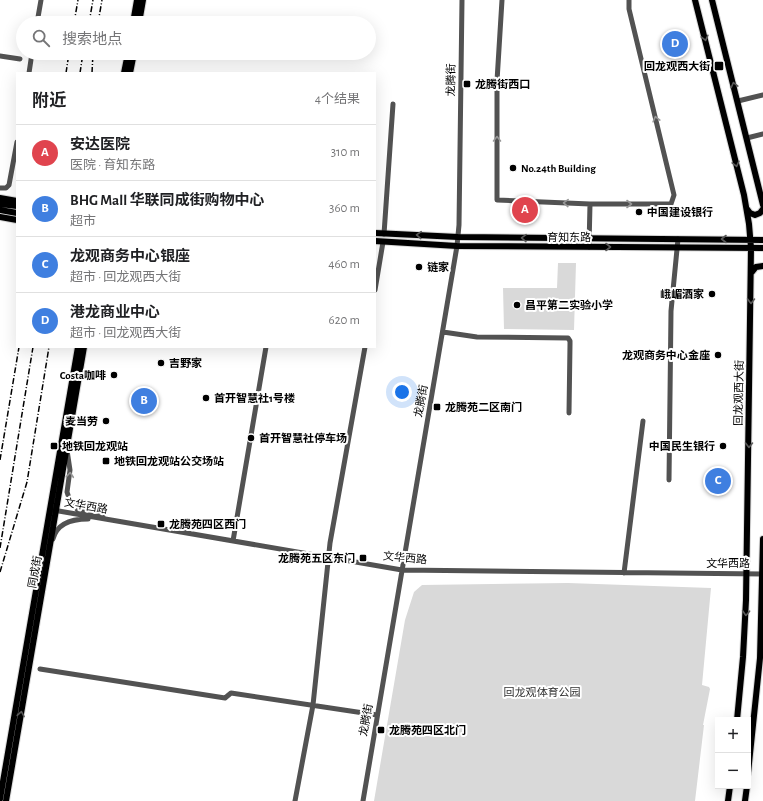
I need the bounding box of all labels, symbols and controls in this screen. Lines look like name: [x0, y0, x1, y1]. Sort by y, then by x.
search box: [16, 16, 376, 60]
icon: search: [30, 27, 52, 49]
pin: D: [662, 29, 688, 59]
text: 搜索地点: [62, 32, 122, 47]
one-way arrow: [700, 35, 708, 41]
place label: 回龙观西大街: [644, 60, 710, 72]
marker: 回龙观西大街: [713, 60, 725, 72]
street label: 龙腾街: [444, 63, 457, 97]
place label: 龙腾街西口: [475, 78, 530, 90]
marker: 龙腾街西口: [462, 79, 472, 89]
one-way arrow: [730, 82, 738, 88]
text: 附近: [32, 92, 66, 109]
text: 4个结果: [315, 93, 360, 106]
one-way arrow: [652, 116, 660, 122]
one-way arrow: [493, 136, 501, 142]
text: 安达医院: [70, 137, 130, 152]
text: A: [41, 146, 49, 159]
text: 310 m: [331, 146, 360, 159]
text: 医院 · 育知东路: [70, 159, 155, 172]
one-way arrow: [732, 161, 740, 167]
marker: No.24th Building: [508, 163, 518, 173]
place label: No.24th Building: [521, 163, 596, 174]
text: BHG Mall 华联同成街购物中心: [70, 193, 264, 208]
pin: A: [512, 195, 538, 225]
one-way arrow: [563, 198, 569, 207]
one-way arrow: [626, 200, 632, 208]
text: B: [41, 202, 49, 215]
text: 360 m: [329, 202, 360, 215]
place label: 中国建设银行: [647, 206, 713, 218]
marker: 中国建设银行: [634, 207, 644, 217]
text: 超市: [70, 215, 96, 228]
one-way arrow: [416, 231, 422, 240]
street label: 育知东路: [547, 231, 591, 243]
one-way arrow: [521, 234, 527, 242]
one-way arrow: [721, 235, 727, 244]
one-way arrow: [605, 243, 611, 251]
text: 龙观商务中心银座: [70, 249, 190, 264]
text: C: [42, 258, 48, 271]
text: 460 m: [328, 258, 360, 271]
place label: 链家: [427, 261, 449, 273]
marker: 链家: [414, 262, 424, 272]
text: 超市 · 回龙观西大街: [70, 271, 181, 284]
place label: 峨嵋酒家: [660, 288, 704, 300]
marker: 峨嵋酒家: [707, 289, 717, 299]
one-way arrow: [747, 298, 755, 304]
place label: 昌平第二实验小学: [525, 299, 613, 311]
marker: 昌平第二实验小学: [512, 300, 522, 310]
text: 港龙商业中心: [70, 305, 160, 320]
text: D: [41, 314, 49, 327]
text: 620 m: [329, 314, 360, 327]
text: 超市 · 回龙观西大街: [70, 327, 181, 340]
place label: 龙观商务中心金座: [622, 349, 710, 361]
marker: 龙观商务中心金座: [713, 350, 723, 360]
place label: 吉野家: [169, 357, 202, 369]
marker: 吉野家: [156, 358, 166, 368]
street label: 回龙观西大街: [732, 360, 745, 426]
place label: Costa咖啡: [60, 370, 106, 381]
marker: Costa咖啡: [109, 370, 119, 380]
your location: [392, 382, 412, 402]
street label: 龙腾街: [412, 384, 429, 418]
pin: B: [131, 386, 157, 416]
place label: 首开智慧社1号楼: [214, 392, 295, 404]
marker: 首开智慧社1号楼: [201, 393, 211, 403]
place label: 龙腾苑二区南门: [445, 401, 522, 413]
marker: 龙腾苑二区南门: [432, 402, 442, 412]
place label: 麦当劳: [65, 416, 98, 427]
marker: 麦当劳: [101, 416, 111, 426]
place label: 首开智慧社停车场: [259, 432, 347, 444]
marker: 首开智慧社停车场: [246, 433, 256, 443]
place label: 地铁回龙观站: [62, 440, 128, 452]
place label: 中国民生银行: [649, 440, 715, 452]
marker: 地铁回龙观站: [49, 441, 59, 451]
marker: 中国民生银行: [718, 441, 728, 451]
one-way arrow: [745, 442, 753, 448]
place label: 地铁回龙观站公交场站: [114, 455, 224, 467]
marker: 地铁回龙观站公交场站: [101, 456, 111, 466]
pin: C: [705, 466, 731, 496]
one-way arrow: [65, 472, 74, 478]
street label: 文华西路: [63, 496, 109, 515]
place label: 龙腾苑四区西门: [169, 518, 246, 530]
marker: 龙腾苑四区西门: [156, 519, 166, 529]
street label: 文华西路: [383, 550, 427, 565]
place label: 龙腾苑五区东门: [278, 552, 355, 564]
marker: 龙腾苑五区东门: [358, 553, 368, 563]
street label: 同成街: [26, 555, 43, 589]
street label: 文华西路: [706, 557, 750, 569]
one-way arrow: [741, 610, 750, 616]
park label: 回龙观体育公园: [504, 686, 581, 698]
street label: 龙腾街: [357, 703, 374, 737]
one-way arrow: [16, 711, 25, 717]
map controls: [715, 717, 751, 789]
button: +: [715, 717, 751, 753]
place label: 龙腾苑四区北门: [389, 724, 466, 736]
marker: 龙腾苑四区北门: [376, 725, 386, 735]
button: −: [715, 753, 751, 789]

